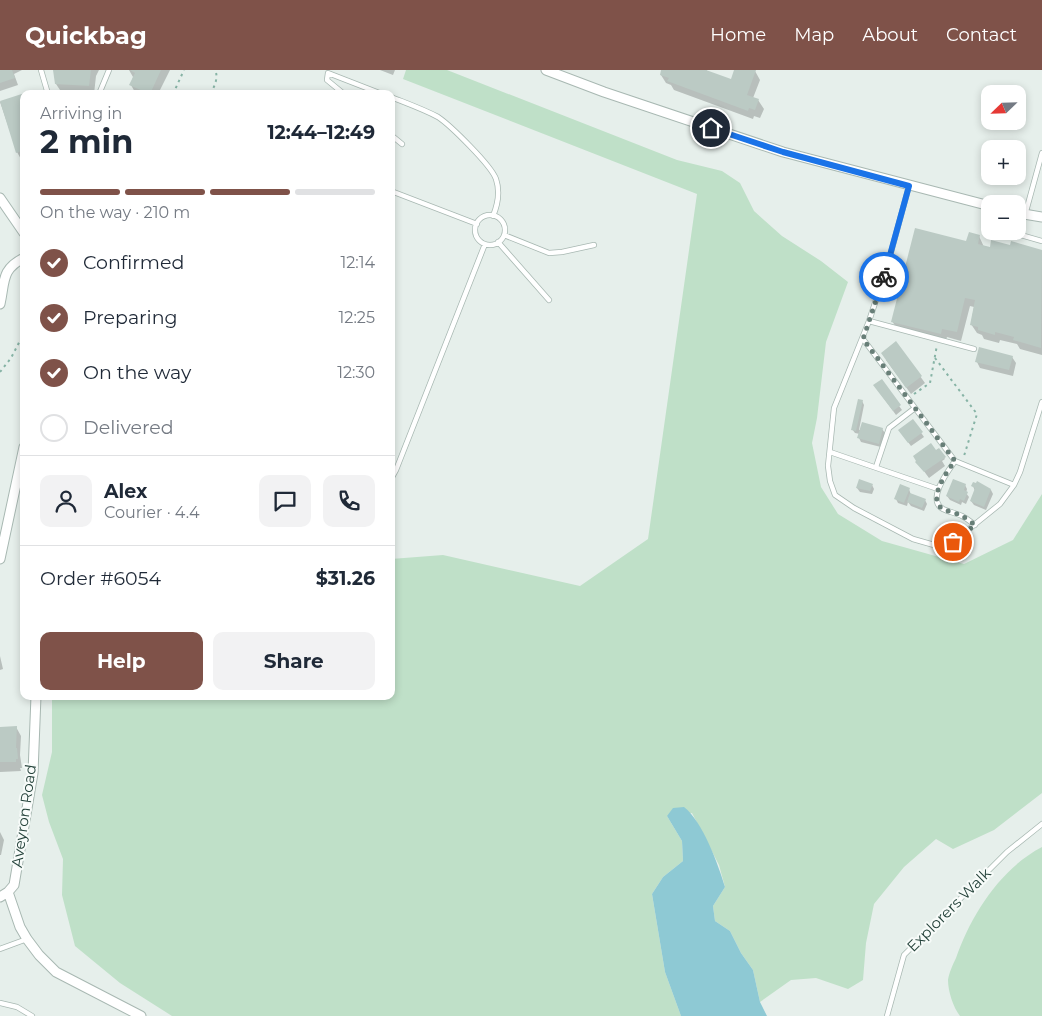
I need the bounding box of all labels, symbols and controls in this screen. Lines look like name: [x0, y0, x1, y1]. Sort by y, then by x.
text: Quickbag: [25, 21, 147, 50]
text: Home: [710, 24, 766, 46]
text: Map: [794, 24, 834, 46]
text: About: [862, 24, 918, 46]
text: Contact: [946, 24, 1017, 46]
north arrow: [981, 85, 1026, 130]
map controls: [981, 85, 1026, 240]
text: Arriving in: [40, 104, 122, 123]
pin: [690, 107, 732, 149]
icon: home: [697, 114, 725, 142]
text: 12:44–12:49: [267, 121, 375, 144]
text: 2 min: [40, 122, 133, 161]
button: +: [981, 140, 1026, 185]
button: −: [981, 195, 1026, 240]
text: On the way · 210 m: [40, 203, 190, 222]
icon: check: [40, 249, 68, 277]
text: Confirmed: [83, 251, 184, 274]
courier: [859, 252, 909, 302]
text: 12:14: [340, 253, 375, 272]
icon: bike: [870, 263, 898, 291]
icon: check: [40, 304, 68, 332]
text: Preparing: [83, 306, 178, 329]
text: 12:25: [339, 308, 375, 327]
icon: check: [40, 359, 68, 387]
text: On the way: [83, 361, 191, 384]
text: 12:30: [337, 363, 375, 382]
text: Delivered: [83, 416, 174, 439]
button: person: [40, 475, 92, 527]
button: chat: [259, 475, 311, 527]
button: phone: [323, 475, 375, 527]
text: Alex: [104, 480, 147, 503]
text: Courier · 4.4: [104, 503, 200, 522]
pin: [932, 521, 974, 563]
icon: bag: [939, 528, 967, 556]
text: Order #6054: [40, 567, 161, 590]
text: $31.26: [316, 567, 375, 590]
button: Help: [40, 632, 203, 690]
button: Share: [213, 632, 375, 690]
street label: Aveyron Road: [7, 763, 40, 869]
street label: Explorers Walk: [903, 864, 995, 956]

